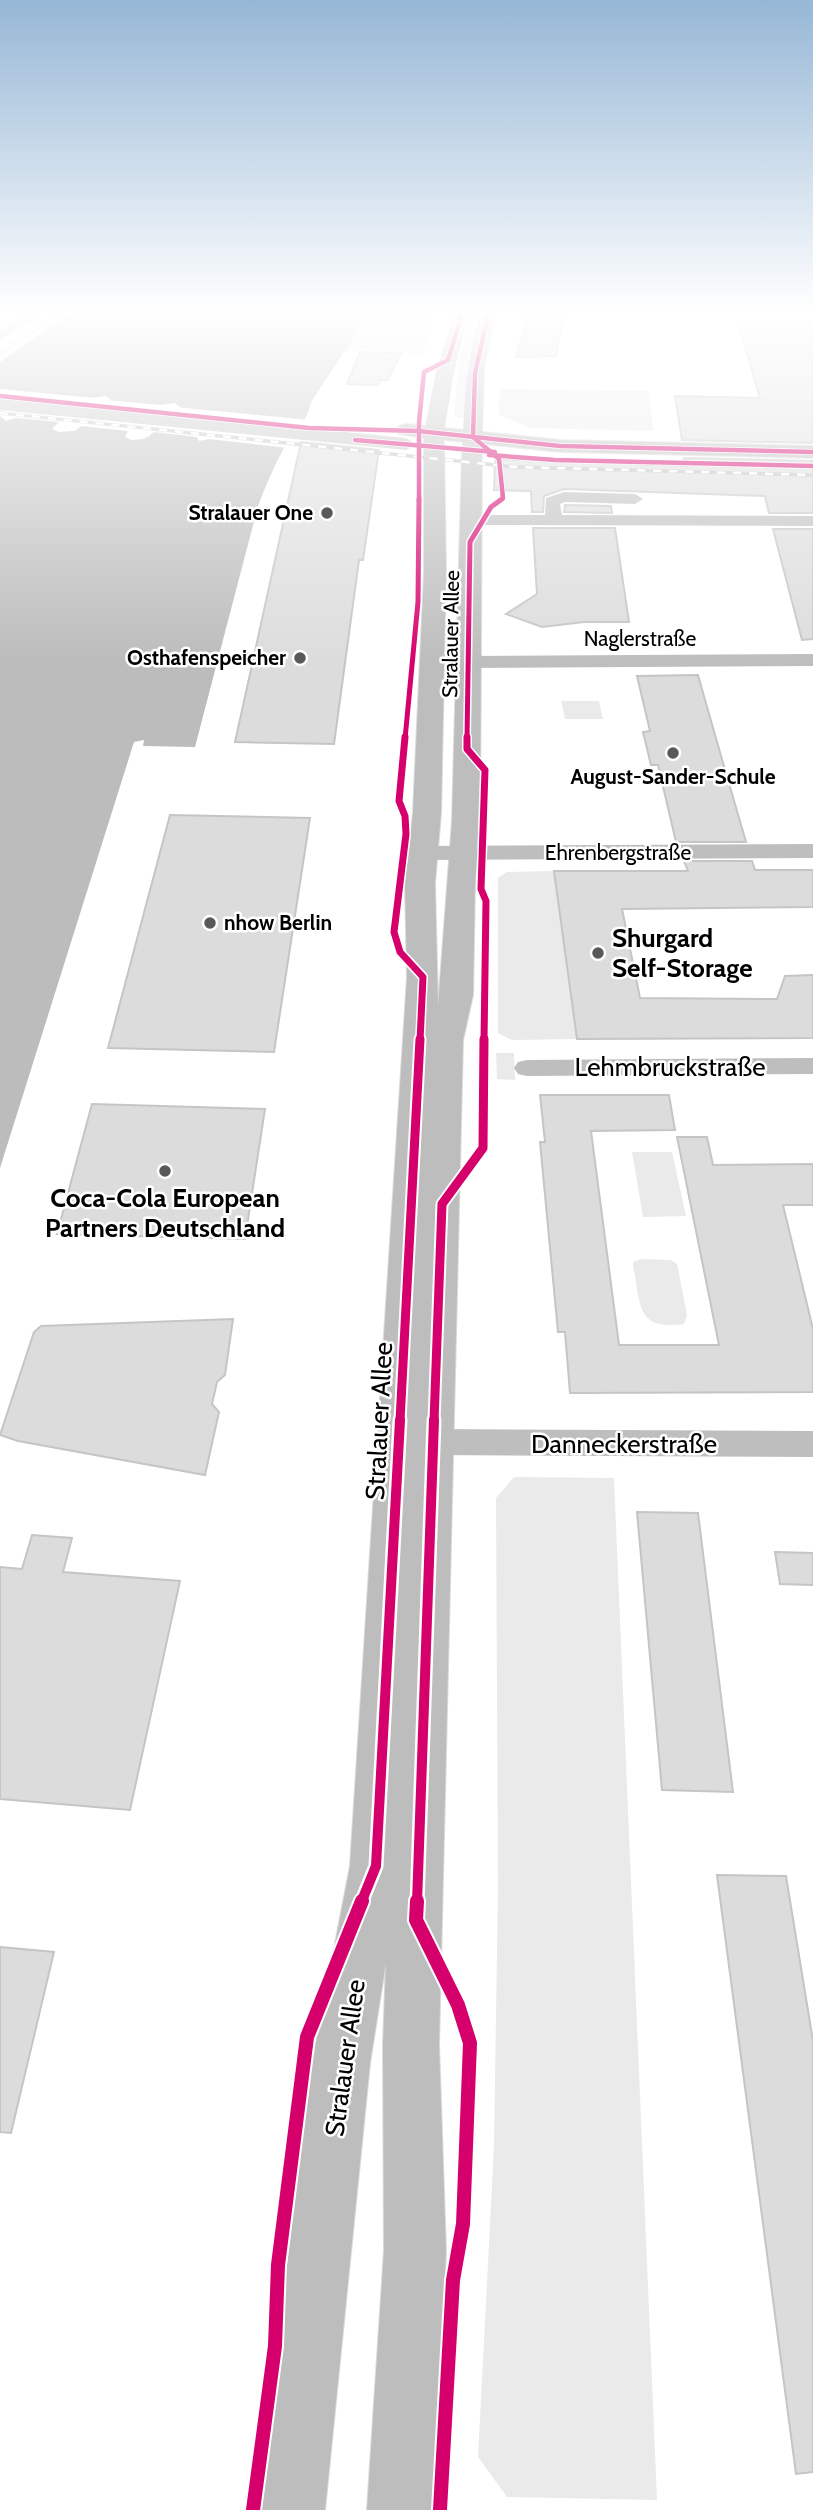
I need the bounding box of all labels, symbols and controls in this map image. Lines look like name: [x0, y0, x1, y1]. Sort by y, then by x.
place label: Stralauer One: [188, 500, 313, 525]
marker: Stralauer One: [319, 505, 335, 521]
street label: Stralauer Allee: [437, 570, 464, 698]
street label: Naglerstraße: [584, 626, 696, 651]
place label: Osthafenspeicher: [127, 645, 286, 670]
marker: Osthafenspeicher: [292, 650, 308, 666]
marker: August-Sander-Schule: [665, 745, 681, 761]
place label: August-Sander-Schule: [570, 764, 776, 789]
street label: Ehrenbergstraße: [545, 840, 691, 865]
place label: nhow Berlin: [224, 910, 332, 935]
marker: nhow Berlin: [202, 915, 218, 931]
place label: Shurgard Self-Storage: [612, 922, 753, 984]
marker: Shurgard Self-Storage: [590, 945, 606, 961]
street label: Lehmbruckstraße: [575, 1051, 765, 1083]
marker: Coca-Cola European Partners Deutschland: [157, 1163, 173, 1179]
place label: Coca-Cola European Partners Deutschland: [45, 1182, 285, 1244]
street label: Stralauer Allee: [359, 1341, 399, 1501]
street label: Danneckerstraße: [531, 1428, 717, 1460]
street label: Stralauer Allee: [318, 1977, 372, 2139]

